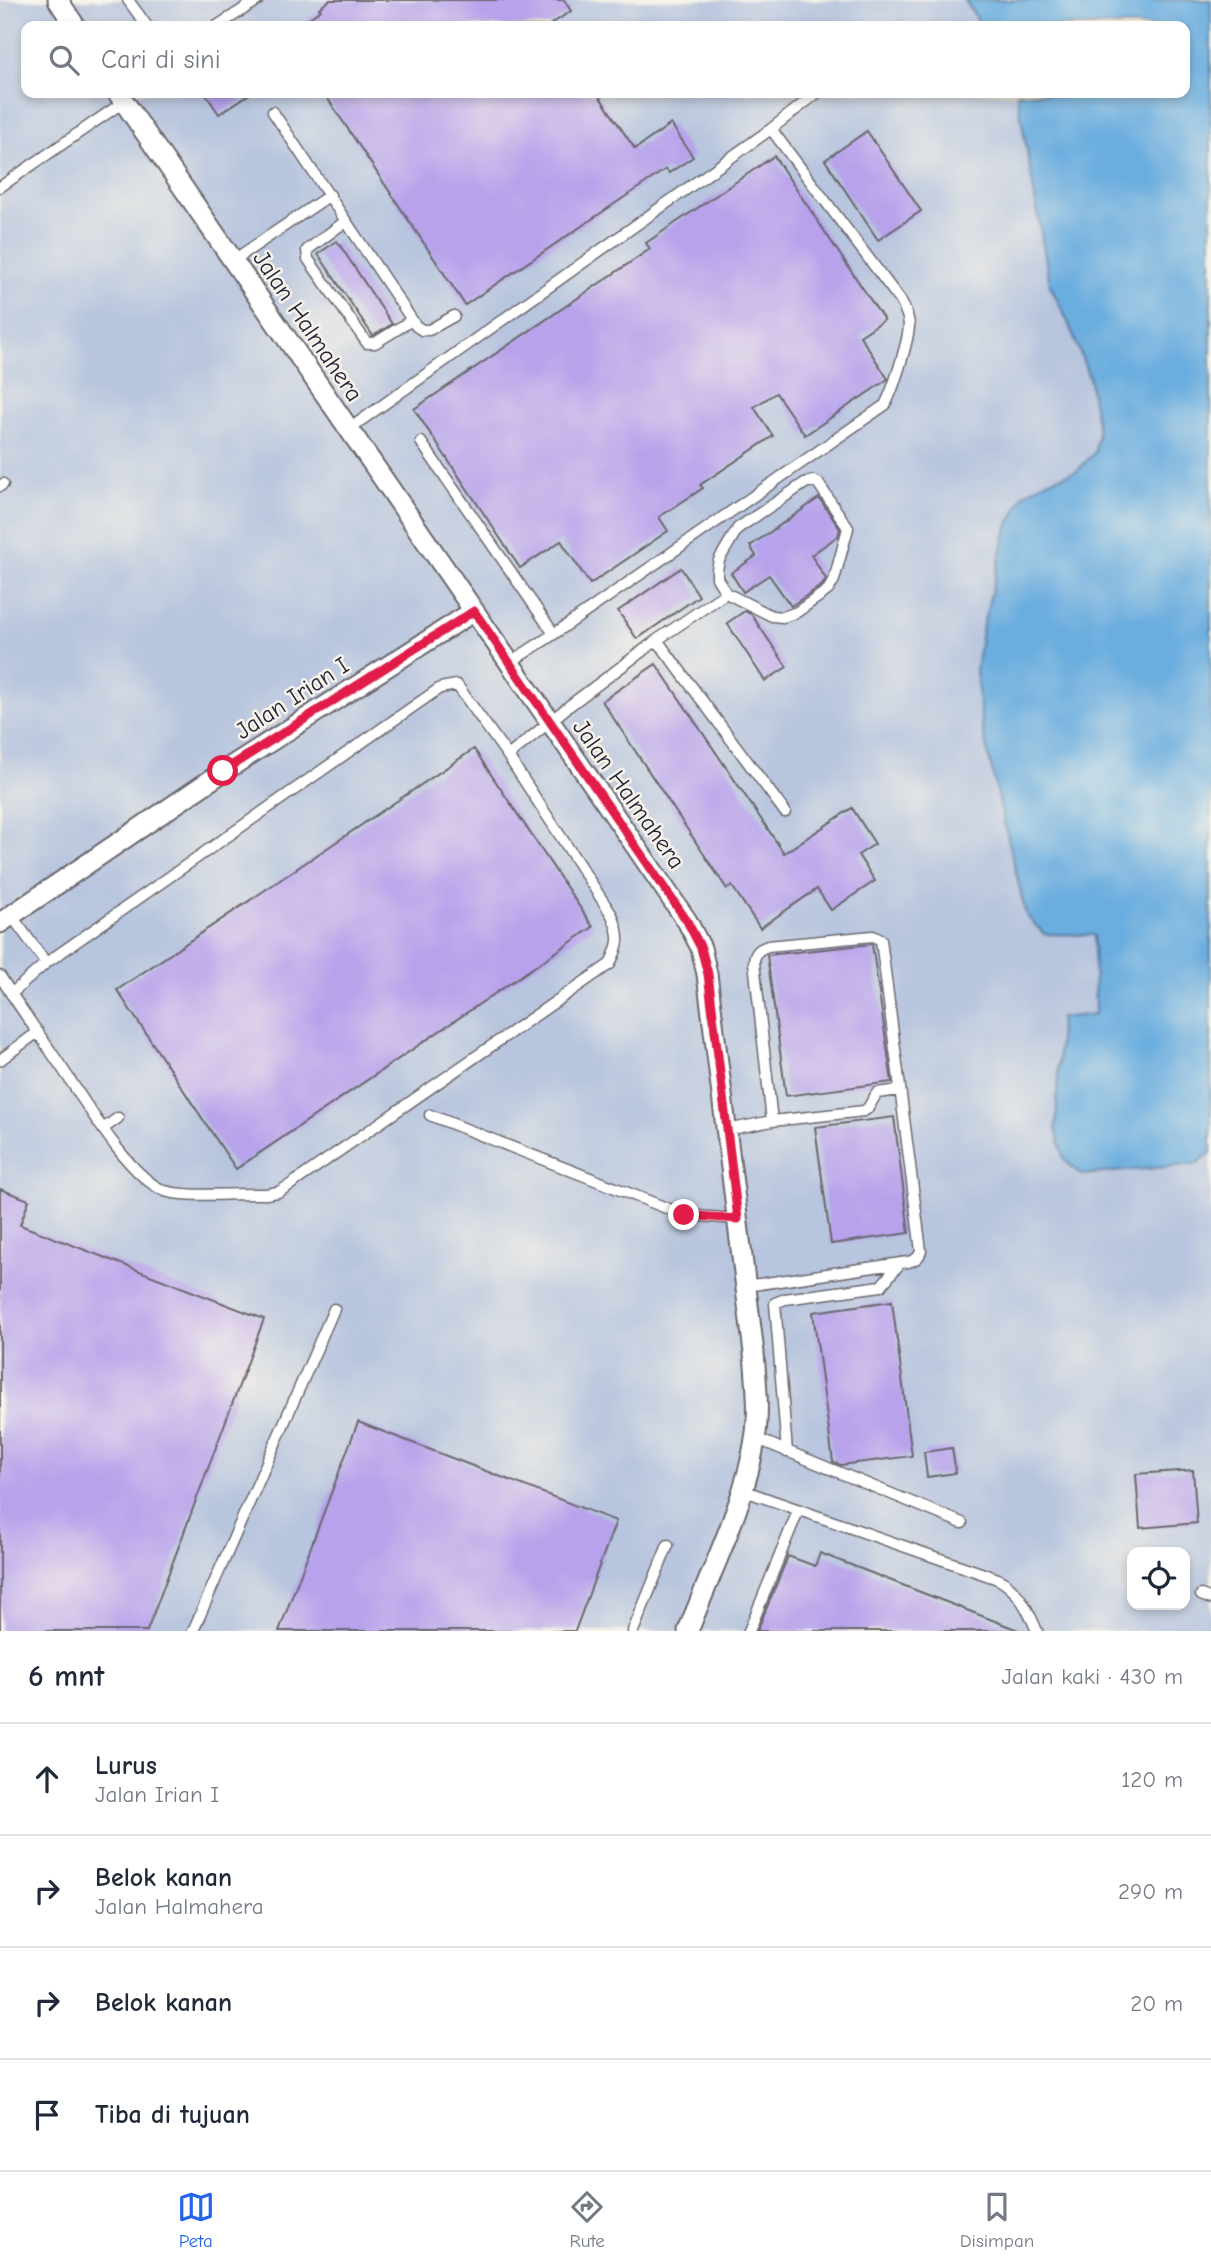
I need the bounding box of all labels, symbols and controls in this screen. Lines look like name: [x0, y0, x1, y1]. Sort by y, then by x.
search box: [21, 21, 1190, 98]
icon: search: [45, 41, 83, 79]
text: Cari di sini: [101, 45, 221, 75]
street label: Jalan Halmahera: [247, 245, 369, 407]
street label: Jalan Irian I: [230, 651, 354, 745]
street label: Jalan Halmahera: [567, 714, 691, 874]
route start: [207, 755, 238, 786]
route end: [668, 1199, 699, 1230]
map controls: [1127, 1547, 1190, 1610]
button: locate: [1127, 1547, 1190, 1610]
text: 6 mnt: [28, 1659, 104, 1694]
text: Jalan kaki · 430 m: [1002, 1663, 1183, 1690]
text: Lurus: [95, 1751, 157, 1781]
icon: ahead: [28, 1760, 66, 1798]
text: 120 m: [1121, 1766, 1183, 1793]
text: Jalan Irian I: [95, 1781, 219, 1808]
text: Belok kanan: [95, 1863, 232, 1893]
icon: right: [28, 1872, 66, 1910]
text: 290 m: [1118, 1878, 1183, 1905]
text: Jalan Halmahera: [95, 1893, 264, 1920]
icon: right: [28, 1984, 66, 2022]
text: Belok kanan: [95, 1988, 232, 2018]
text: 20 m: [1130, 1990, 1183, 2017]
icon: arrive: [28, 2096, 66, 2134]
text: Tiba di tujuan: [95, 2100, 250, 2130]
tab: Peta: [177, 2188, 215, 2252]
tab: Rute: [568, 2188, 606, 2252]
tab: Disimpan: [960, 2188, 1034, 2252]

